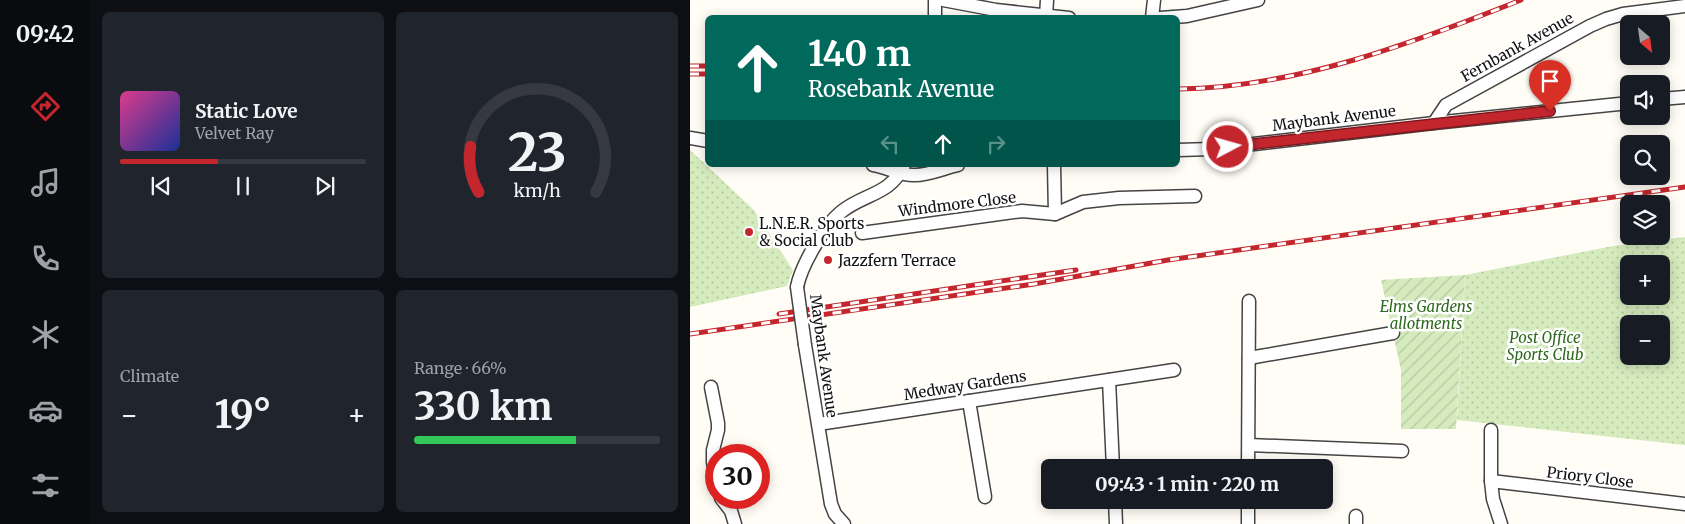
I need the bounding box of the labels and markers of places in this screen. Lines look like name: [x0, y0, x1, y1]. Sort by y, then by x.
pin: [1529, 60, 1571, 111]
place label: L.N.E.R. Sports & Social Club: [759, 214, 864, 250]
marker: L.N.E.R. Sports & Social Club: [743, 226, 755, 238]
place label: Jazzfern Terrace: [837, 251, 956, 270]
marker: Jazzfern Terrace: [822, 254, 834, 266]

